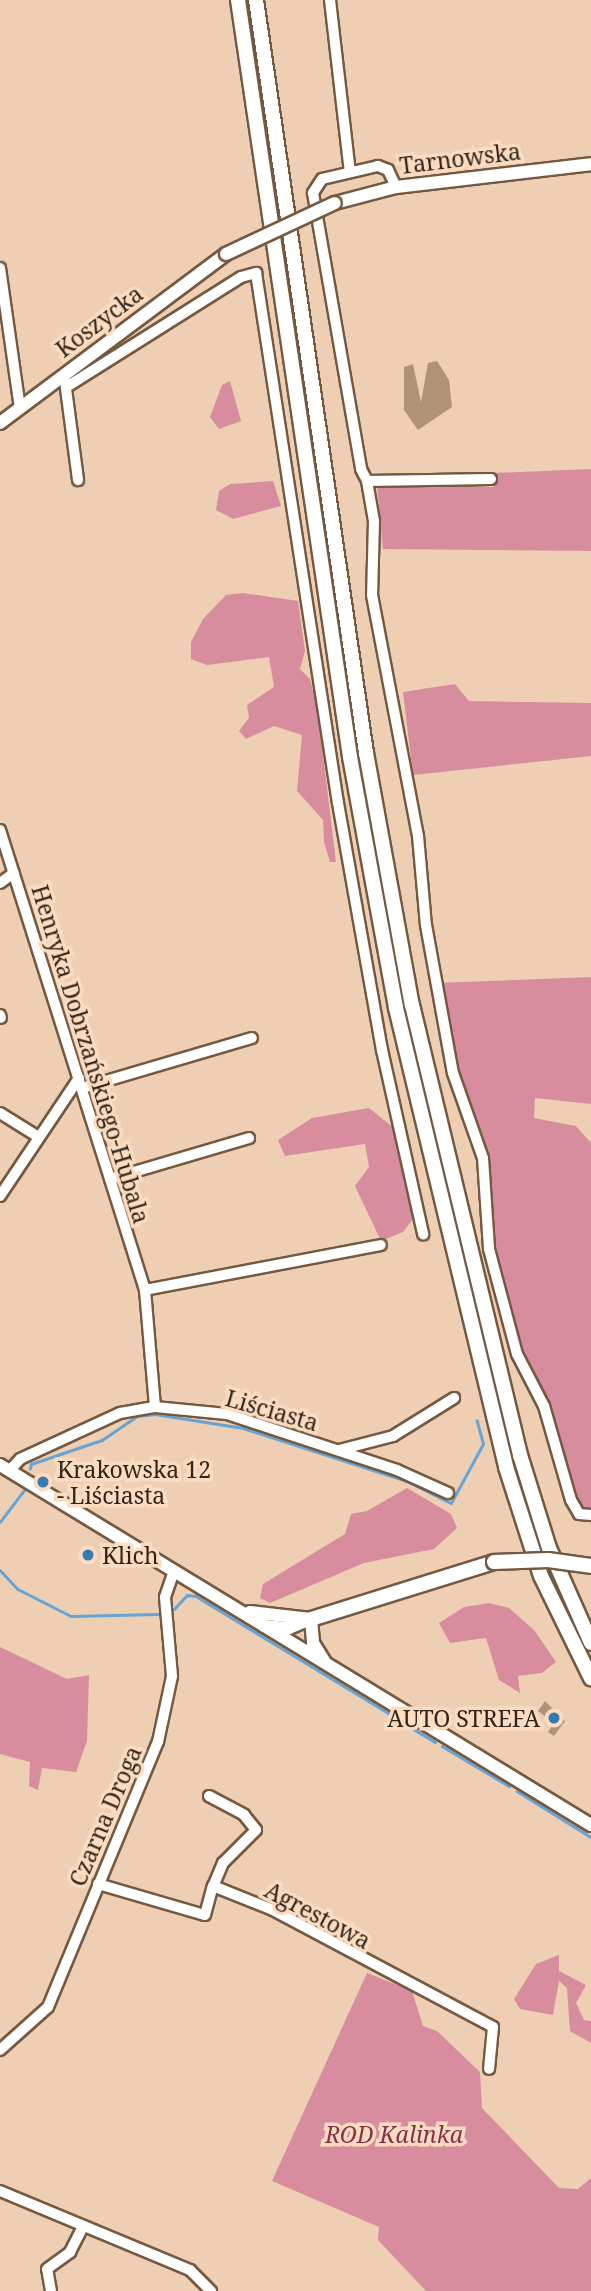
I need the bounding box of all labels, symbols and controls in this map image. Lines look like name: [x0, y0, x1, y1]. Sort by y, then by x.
street label: Tarnowska: [398, 137, 522, 179]
street label: Koszycka: [50, 279, 148, 363]
street label: Henryka Dobrzańskiego-Hubala: [26, 881, 156, 1227]
street label: Liściasta: [222, 1384, 322, 1436]
place label: Krakowska 12 - Liściasta: [57, 1455, 211, 1509]
marker: Krakowska 12 - Liściasta: [35, 1474, 51, 1490]
place label: Klich: [102, 1541, 159, 1569]
marker: Klich: [80, 1547, 96, 1563]
place label: AUTO STREFA: [387, 1704, 540, 1732]
marker: AUTO STREFA: [546, 1710, 562, 1726]
street label: Czarna Droga: [63, 1742, 147, 1890]
street label: Agrestowa: [260, 1876, 376, 1954]
park label: ROD Kalinka: [325, 2120, 463, 2148]

